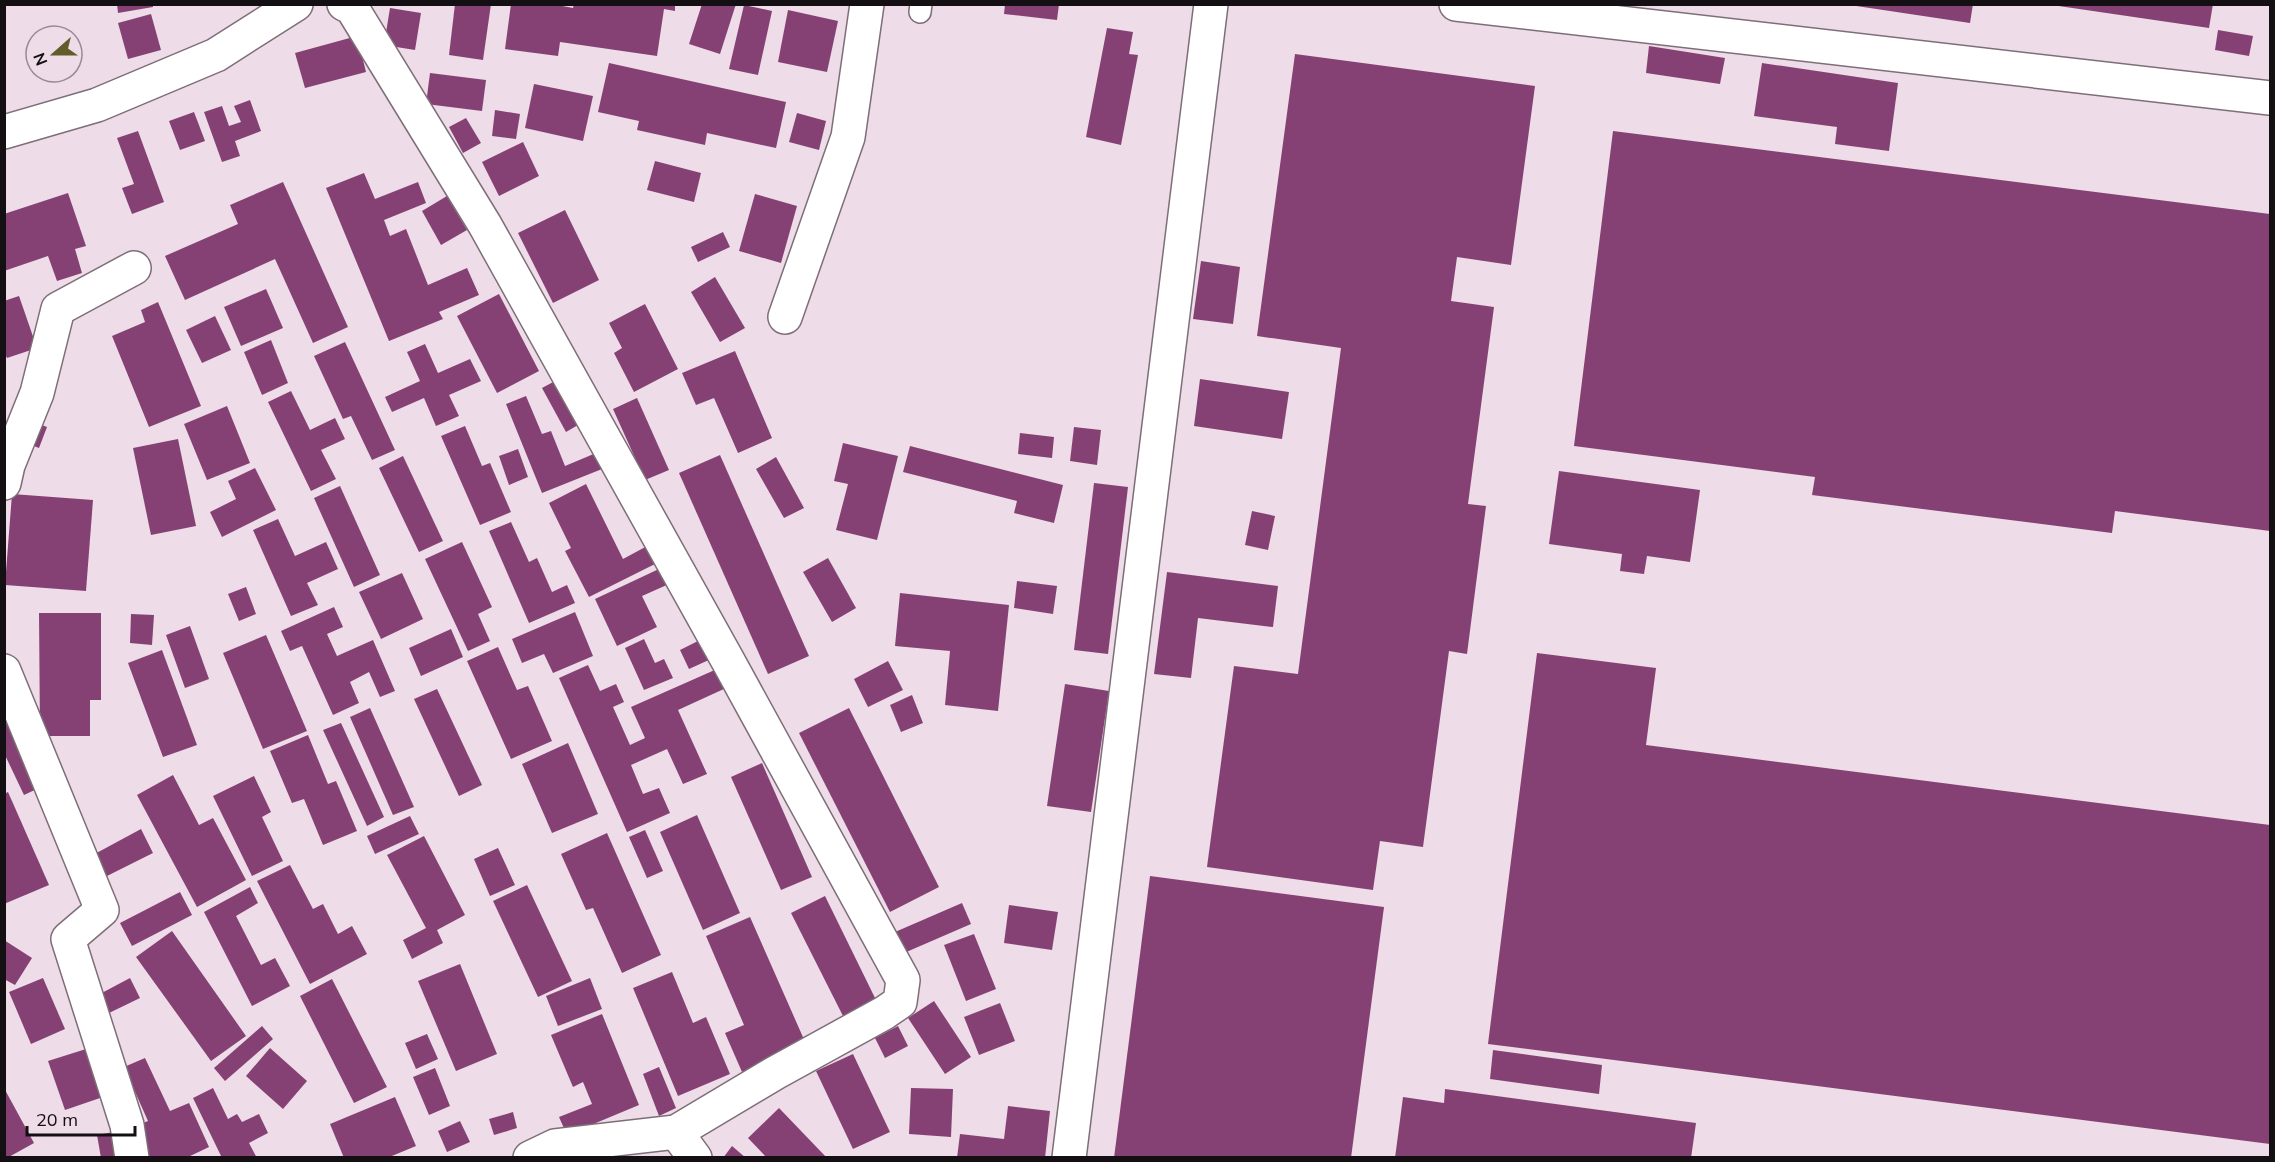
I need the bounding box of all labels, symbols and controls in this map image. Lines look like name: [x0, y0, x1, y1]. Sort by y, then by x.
north arrow: [24, 24, 84, 84]
text: N: [28, 50, 51, 69]
scale bar: [27, 1099, 135, 1137]
text: 20 m: [36, 1108, 78, 1131]

